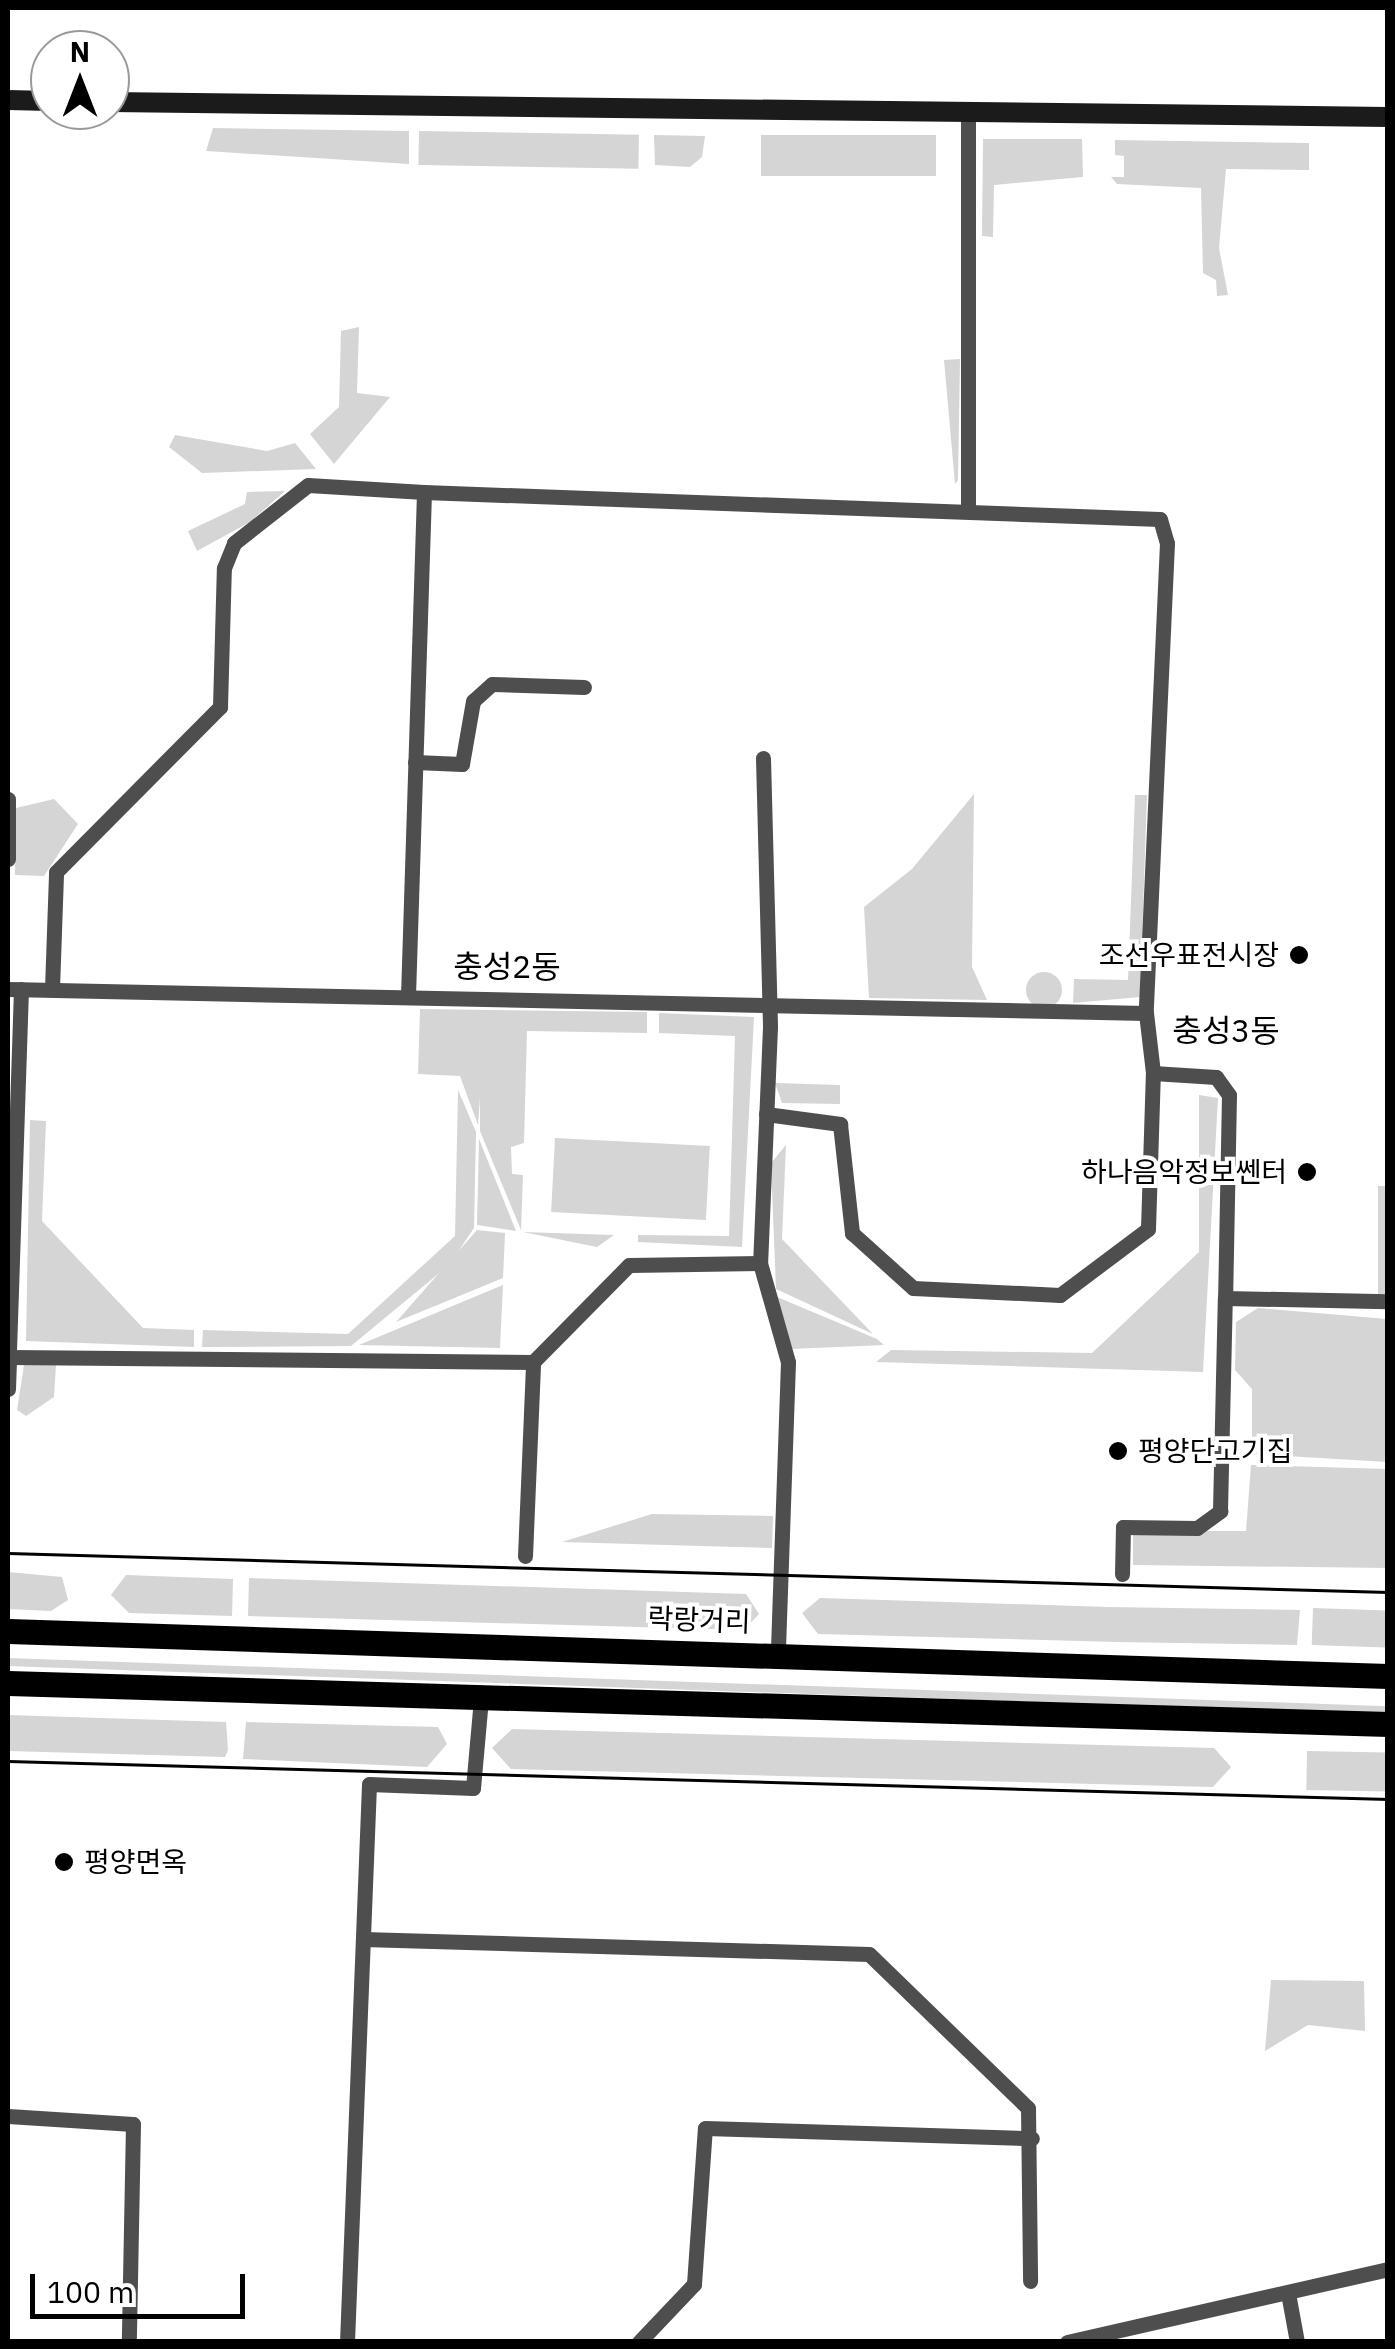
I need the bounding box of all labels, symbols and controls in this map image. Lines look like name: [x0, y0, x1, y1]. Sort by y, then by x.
north arrow: [30, 30, 130, 130]
text: N: [70, 33, 90, 70]
place label: 조선우표전시장: [1099, 938, 1279, 972]
marker: 조선우표전시장: [1288, 944, 1310, 966]
district label: 충성2동: [453, 947, 561, 985]
district label: 충성3동: [1172, 1011, 1280, 1049]
place label: 하나음악정보쎈터: [1081, 1155, 1287, 1189]
marker: 하나음악정보쎈터: [1296, 1161, 1318, 1183]
place label: 평양단고기집: [1138, 1434, 1293, 1468]
marker: 평양단고기집: [1107, 1440, 1129, 1462]
street label: 락랑거리: [647, 1601, 751, 1639]
place label: 평양면옥: [84, 1845, 187, 1879]
marker: 평양면옥: [53, 1851, 75, 1873]
scale bar: [35, 2254, 250, 2316]
text: 100 m: [47, 2272, 134, 2311]

